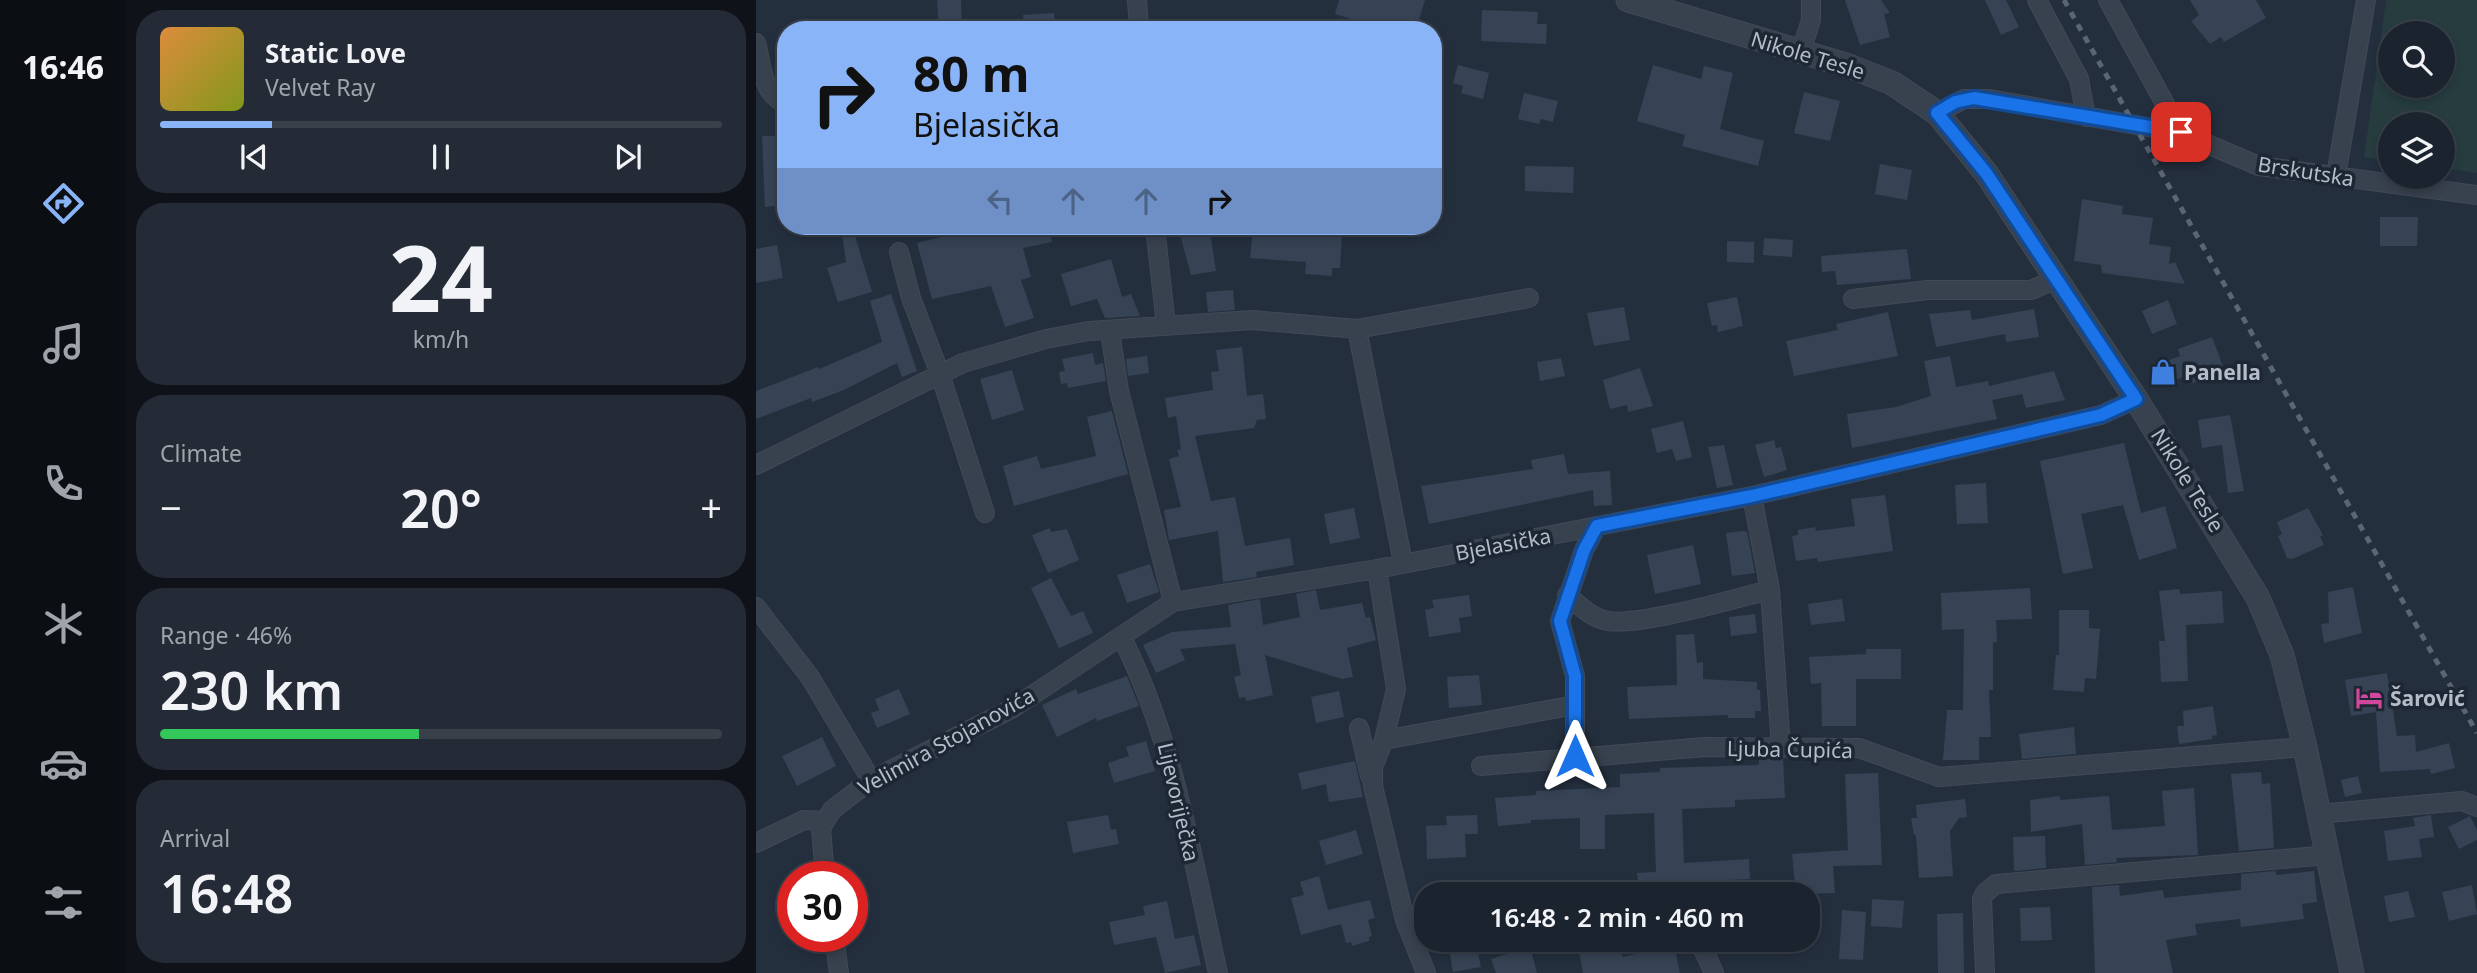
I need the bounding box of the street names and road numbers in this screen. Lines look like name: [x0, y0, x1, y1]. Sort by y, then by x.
street label: Nikole Tesle: [1748, 24, 1868, 86]
street label: Brskutska: [2256, 150, 2356, 192]
street label: Nikole Tesle: [2145, 423, 2231, 537]
street label: Bjelasička: [1453, 521, 1553, 567]
street label: Velimira Stojanovića: [853, 681, 1039, 801]
street label: Ljuba Čupića: [1727, 734, 1853, 764]
street label: Lijevoriječka: [1152, 740, 1206, 864]

